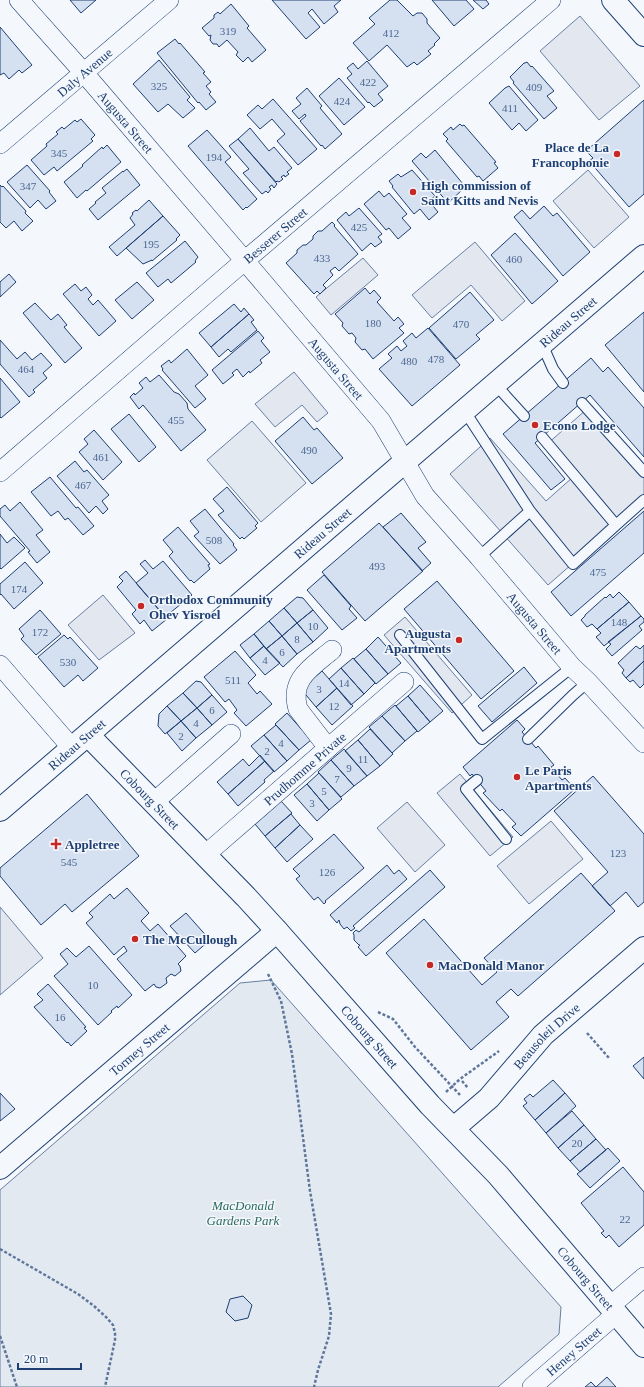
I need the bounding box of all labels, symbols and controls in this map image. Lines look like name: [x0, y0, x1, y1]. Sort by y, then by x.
house number: 319: [220, 25, 237, 37]
house number: 412: [383, 27, 399, 39]
street label: Daly Avenue: [54, 44, 115, 100]
house number: 422: [360, 76, 376, 88]
house number: 325: [151, 80, 168, 92]
house number: 409: [526, 81, 543, 93]
street label: Augusta Street: [95, 88, 157, 156]
house number: 424: [334, 95, 351, 107]
house number: 411: [502, 102, 518, 114]
place label: Place de La Francophonie: [532, 140, 609, 170]
house number: 345: [51, 147, 68, 159]
marker: Place de La Francophonie: [612, 149, 622, 159]
house number: 194: [206, 151, 223, 163]
place label: High commission of Saint Kitts and Nevis: [421, 178, 538, 208]
house number: 347: [20, 180, 37, 192]
marker: High commission of Saint Kitts and Nevis: [408, 187, 418, 197]
street label: Besserer Street: [240, 204, 310, 266]
house number: 425: [351, 221, 368, 233]
house number: 195: [143, 238, 160, 250]
house number: 433: [314, 252, 331, 264]
house number: 460: [506, 253, 523, 265]
street label: Rideau Street: [536, 293, 600, 350]
house number: 180: [365, 317, 382, 329]
house number: 470: [453, 318, 470, 330]
street label: Augusta Street: [305, 334, 367, 403]
house number: 478: [428, 353, 445, 365]
house number: 480: [401, 355, 418, 367]
house number: 464: [18, 363, 35, 375]
house number: 455: [168, 414, 185, 426]
place label: Econo Lodge: [543, 418, 616, 433]
marker: Econo Lodge: [530, 420, 540, 430]
house number: 490: [301, 444, 318, 456]
house number: 461: [93, 451, 109, 463]
house number: 467: [75, 479, 92, 491]
street label: Rideau Street: [291, 504, 354, 562]
house number: 508: [206, 534, 223, 546]
house number: 493: [369, 560, 386, 572]
house number: 475: [590, 566, 607, 578]
house number: 174: [11, 583, 28, 595]
street label: Augusta Street: [504, 589, 566, 657]
place label: Orthodox Community Ohev Yisroel: [149, 592, 273, 622]
marker: Orthodox Community Ohev Yisroel: [136, 601, 146, 611]
house number: 148: [611, 616, 628, 628]
house number: 10: [308, 620, 319, 632]
house number: 172: [32, 626, 48, 638]
place label: Augusta Apartments: [385, 626, 451, 656]
house number: 8: [294, 633, 300, 645]
marker: Augusta Apartments: [454, 635, 464, 645]
house number: 6: [279, 646, 285, 658]
house number: 4: [262, 654, 268, 666]
house number: 530: [60, 656, 77, 668]
house number: 511: [225, 674, 241, 686]
house number: 14: [339, 677, 350, 689]
house number: 3: [316, 683, 322, 695]
house number: 12: [329, 700, 340, 712]
house number: 6: [209, 704, 215, 716]
street label: Rideau Street: [45, 715, 108, 773]
house number: 4: [193, 717, 199, 729]
street label: Prudhomme Private: [261, 729, 349, 808]
house number: 2: [178, 730, 184, 742]
house number: 4: [278, 737, 284, 749]
house number: 2: [264, 745, 270, 757]
house number: 11: [358, 753, 368, 765]
house number: 9: [346, 762, 352, 774]
place label: Le Paris Apartments: [525, 763, 591, 793]
street label: Cobourg Street: [117, 765, 183, 832]
marker: Le Paris Apartments: [512, 772, 522, 782]
house number: 7: [334, 773, 340, 785]
house number: 5: [321, 785, 327, 797]
house number: 3: [309, 797, 315, 809]
place label: Appletree: [65, 837, 120, 852]
marker: Appletree: [50, 838, 62, 850]
house number: 123: [610, 847, 627, 859]
house number: 545: [61, 856, 78, 868]
house number: 126: [319, 866, 336, 878]
place label: The McCullough: [143, 932, 238, 947]
marker: The McCullough: [130, 934, 140, 944]
place label: MacDonald Manor: [438, 958, 545, 973]
marker: MacDonald Manor: [425, 960, 435, 970]
house number: 10: [88, 979, 99, 991]
street label: Beausoleil Drive: [510, 999, 583, 1072]
street label: Cobourg Street: [338, 1002, 402, 1072]
house number: 16: [55, 1011, 66, 1023]
street label: Tormey Street: [106, 1019, 172, 1079]
house number: 20: [572, 1137, 583, 1149]
park label: MacDonald Gardens Park: [207, 1198, 280, 1228]
house number: 22: [620, 1213, 631, 1225]
street label: Cobourg Street: [555, 1243, 617, 1313]
street label: Heney Street: [543, 1323, 604, 1379]
scale bar: [18, 1345, 81, 1371]
text: 20 m: [24, 1352, 49, 1366]

